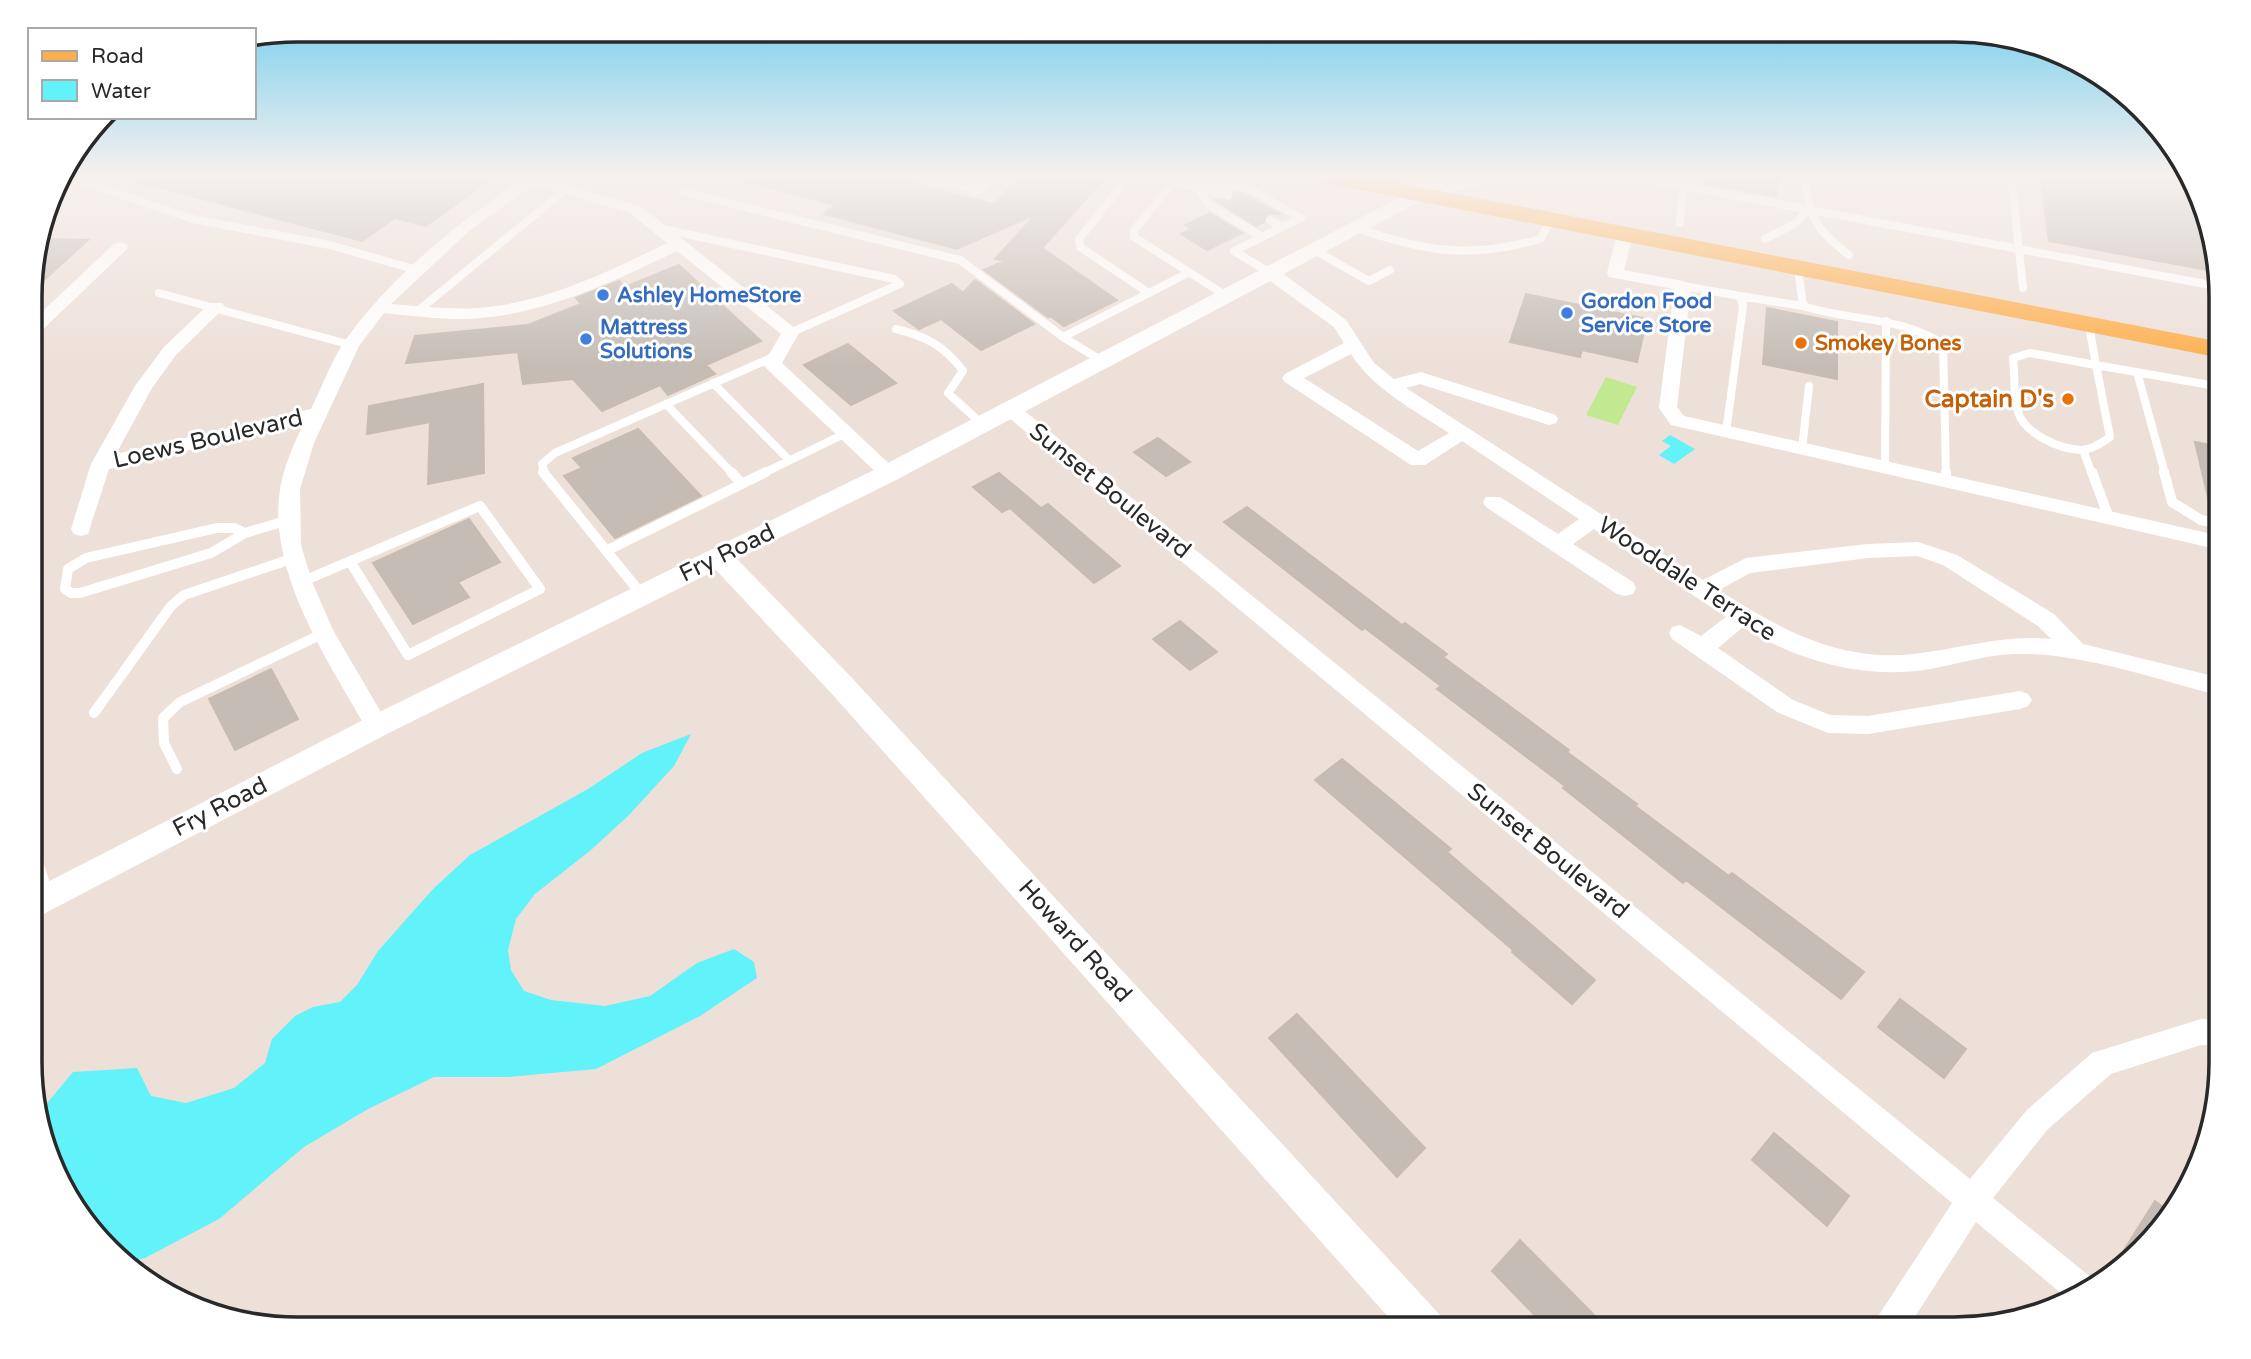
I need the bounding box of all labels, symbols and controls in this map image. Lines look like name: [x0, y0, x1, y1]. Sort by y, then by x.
legend: [28, 28, 256, 119]
text: Road: [91, 44, 144, 69]
text: Water: [91, 79, 151, 104]
place label: Ashley HomeStore: [617, 283, 801, 308]
marker: Ashley HomeStore: [595, 287, 611, 303]
place label: Gordon Food Service Store: [1581, 289, 1712, 338]
marker: Gordon Food Service Store: [1559, 305, 1575, 321]
place label: Mattress Solutions: [600, 315, 693, 364]
marker: Mattress Solutions: [578, 331, 594, 347]
place label: Smokey Bones: [1815, 331, 1962, 356]
marker: Smokey Bones: [1793, 335, 1809, 351]
place label: Captain D's: [1924, 385, 2054, 414]
marker: Captain D's: [2060, 391, 2076, 407]
street label: Loews Boulevard: [110, 403, 306, 475]
street label: Sunset Boulevard: [1023, 417, 1197, 565]
street label: Wooddale Terrace: [1592, 511, 1782, 647]
street label: Fry Road: [675, 517, 779, 589]
street label: Fry Road: [168, 771, 272, 843]
street label: Sunset Boulevard: [1461, 777, 1635, 925]
street label: Howard Road: [1012, 874, 1138, 1008]

